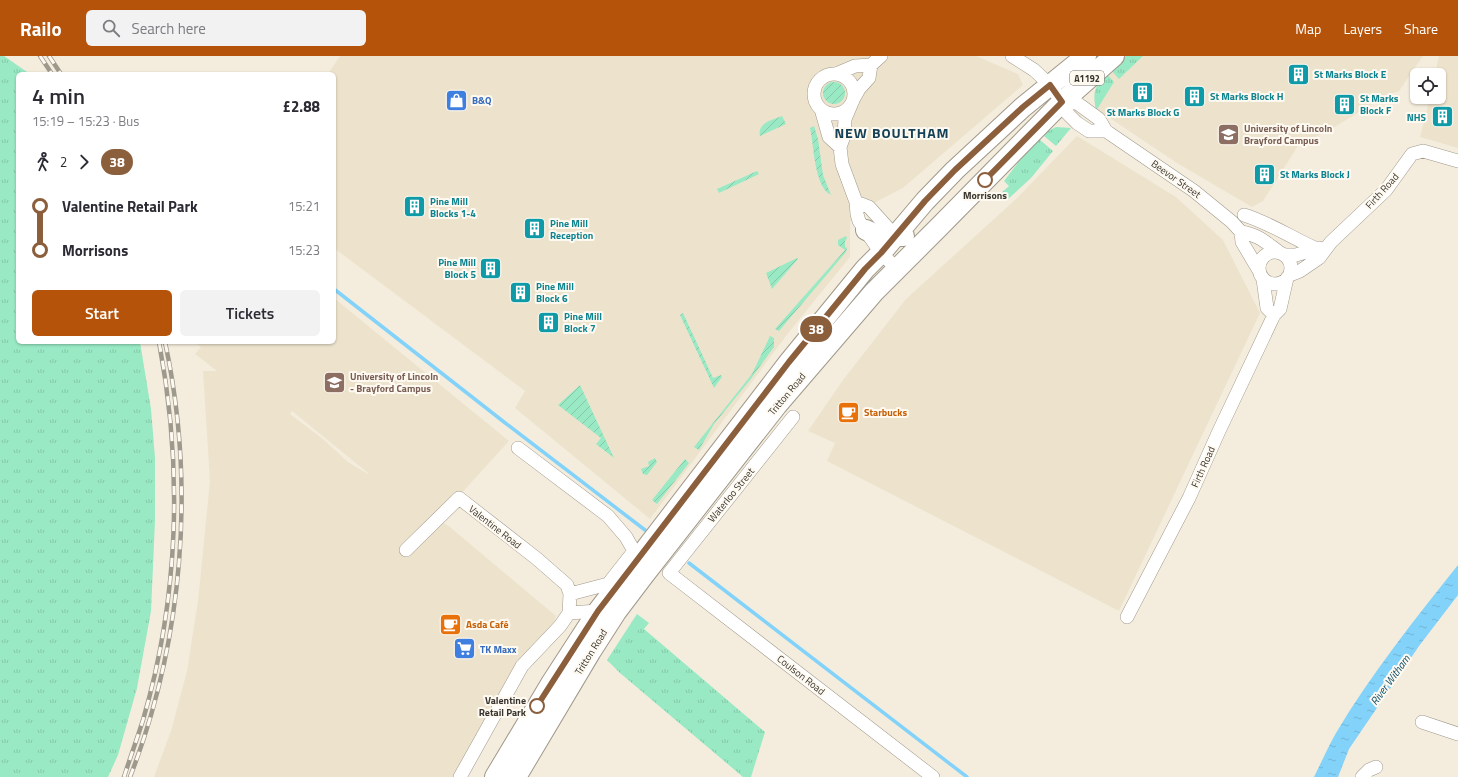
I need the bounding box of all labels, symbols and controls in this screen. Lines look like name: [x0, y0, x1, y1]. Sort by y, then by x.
search box: [86, 10, 366, 46]
text: Railo: [20, 14, 62, 43]
icon: search: [100, 17, 122, 39]
text: Search here: [132, 17, 206, 40]
text: Map: [1295, 18, 1321, 39]
text: Layers: [1343, 18, 1382, 39]
text: Share: [1404, 18, 1438, 39]
building icon: St Marks Block E: [1286, 61, 1312, 87]
place label: St Marks Block E: [1314, 67, 1387, 82]
map controls: [1410, 68, 1446, 104]
button: locate: [1410, 68, 1446, 104]
road number: A1192: [1070, 71, 1104, 85]
text: 4 min: [32, 79, 85, 113]
building icon: St Marks Block G: [1130, 79, 1156, 105]
building icon: St Marks Block H: [1182, 83, 1208, 109]
shop icon: B&Q: [443, 87, 469, 113]
place label: St Marks Block H: [1210, 89, 1284, 104]
building icon: St Marks Block F: [1332, 91, 1358, 117]
place label: St Marks Block F: [1360, 91, 1399, 118]
place label: B&Q: [472, 93, 492, 108]
text: £2.88: [283, 95, 320, 118]
building icon: NHS: [1429, 104, 1455, 130]
place label: St Marks Block G: [1107, 105, 1179, 120]
place label: NHS: [1407, 110, 1427, 125]
text: 15:19 – 15:23 · Bus: [32, 111, 139, 131]
school or university icon: University of Lincoln Brayford Campus: [1215, 121, 1241, 147]
place label: University of Lincoln Brayford Campus: [1244, 121, 1332, 148]
district label: NEW BOULTHAM: [834, 122, 950, 143]
icon: walk: [32, 151, 54, 173]
icon: forward: [73, 151, 95, 173]
text: 38: [109, 151, 125, 172]
text: 2: [60, 152, 67, 172]
street label: Beevor Street: [1148, 156, 1204, 202]
building icon: St Marks Block J: [1251, 161, 1277, 187]
place label: St Marks Block J: [1280, 167, 1350, 182]
street label: Firth Road: [1362, 170, 1402, 212]
marker: Morrisons: [977, 172, 993, 188]
place label: Morrisons: [963, 188, 1007, 203]
building icon: Pine Mill Blocks 1-4: [402, 194, 428, 220]
place label: Pine Mill Blocks 1-4: [430, 194, 476, 221]
text: Valentine Retail Park: [62, 195, 198, 218]
text: 15:21: [288, 196, 320, 216]
building icon: Pine Mill Reception: [521, 216, 547, 242]
place label: Pine Mill Reception: [550, 216, 593, 243]
text: Morrisons: [62, 239, 128, 262]
text: 15:23: [288, 240, 320, 260]
place label: Pine Mill Block 5: [438, 255, 476, 282]
building icon: Pine Mill Block 5: [478, 255, 504, 281]
building icon: Pine Mill Block 6: [508, 279, 534, 305]
place label: Pine Mill Block 6: [536, 279, 574, 306]
button: Start: [32, 290, 172, 336]
button: Tickets: [180, 290, 320, 336]
building icon: Pine Mill Block 7: [535, 309, 561, 335]
place label: Pine Mill Block 7: [564, 309, 602, 336]
line badge: 38: [798, 316, 834, 342]
text: 38: [808, 318, 824, 339]
school or university icon: University of Lincoln - Brayford Campus: [321, 369, 347, 395]
place label: University of Lincoln - Brayford Campus: [350, 369, 438, 396]
street label: Tritton Road: [765, 369, 809, 419]
cafe icon: Starbucks: [836, 399, 862, 425]
place label: Starbucks: [864, 405, 907, 420]
street label: Firth Road: [1187, 444, 1219, 490]
street label: Waterloo Street: [704, 464, 758, 526]
street label: Valentine Road: [465, 502, 525, 552]
cafe icon: Asda Café: [437, 611, 463, 637]
place label: Asda Café: [466, 617, 509, 632]
street label: Tritton Road: [571, 626, 611, 678]
supermarket icon: TK Maxx: [451, 636, 477, 662]
place label: TK Maxx: [480, 642, 517, 657]
street label: Coulson Road: [774, 651, 828, 699]
water label: River Witham: [1366, 651, 1414, 708]
place label: Valentine Retail Park: [479, 693, 527, 720]
marker: Valentine Retail Park: [529, 698, 545, 714]

